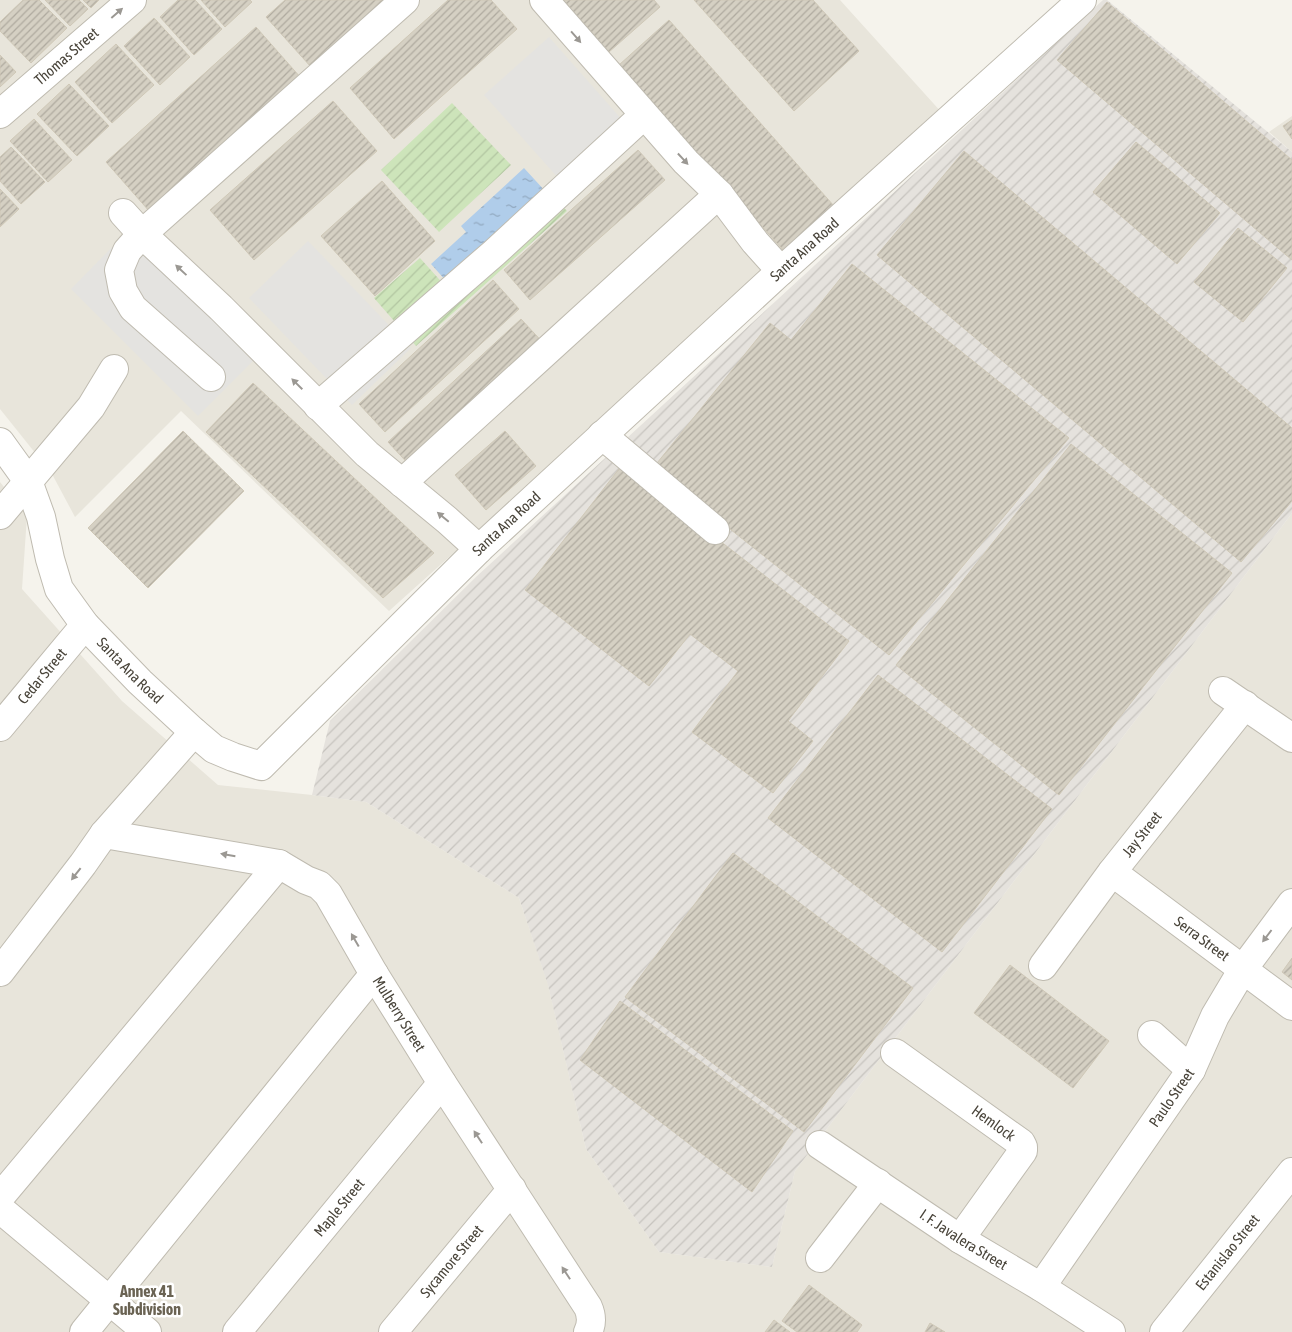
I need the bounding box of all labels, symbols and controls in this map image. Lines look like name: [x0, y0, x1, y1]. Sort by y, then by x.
one-way arrow: [110, 8, 123, 19]
street label: Thomas Street: [31, 24, 102, 88]
one-way arrow: [570, 30, 582, 42]
one-way arrow: [677, 153, 689, 165]
street label: Santa Ana Road: [767, 214, 842, 285]
one-way arrow: [175, 264, 187, 276]
one-way arrow: [291, 378, 303, 390]
street label: Santa Ana Road: [469, 488, 544, 559]
one-way arrow: [437, 511, 450, 522]
street label: Santa Ana Road: [94, 634, 167, 707]
street label: Cedar Street: [14, 645, 70, 707]
street label: Jay Street: [1119, 808, 1165, 860]
one-way arrow: [220, 851, 236, 859]
one-way arrow: [70, 867, 81, 880]
street label: Serra Street: [1172, 913, 1233, 964]
one-way arrow: [1262, 929, 1273, 942]
one-way arrow: [350, 933, 359, 946]
street label: Mulberry Street: [370, 973, 429, 1054]
street label: Paulo Street: [1145, 1065, 1197, 1130]
street label: Hemlock: [969, 1102, 1019, 1144]
one-way arrow: [473, 1130, 482, 1144]
street label: Maple Street: [310, 1175, 368, 1240]
street label: I. F. Javalera Street: [917, 1205, 1011, 1273]
street label: Estanislao Street: [1192, 1211, 1263, 1293]
street label: Sycamore Street: [417, 1221, 486, 1301]
one-way arrow: [562, 1267, 571, 1280]
district label: Annex 41 Subdivision: [113, 1282, 181, 1318]

